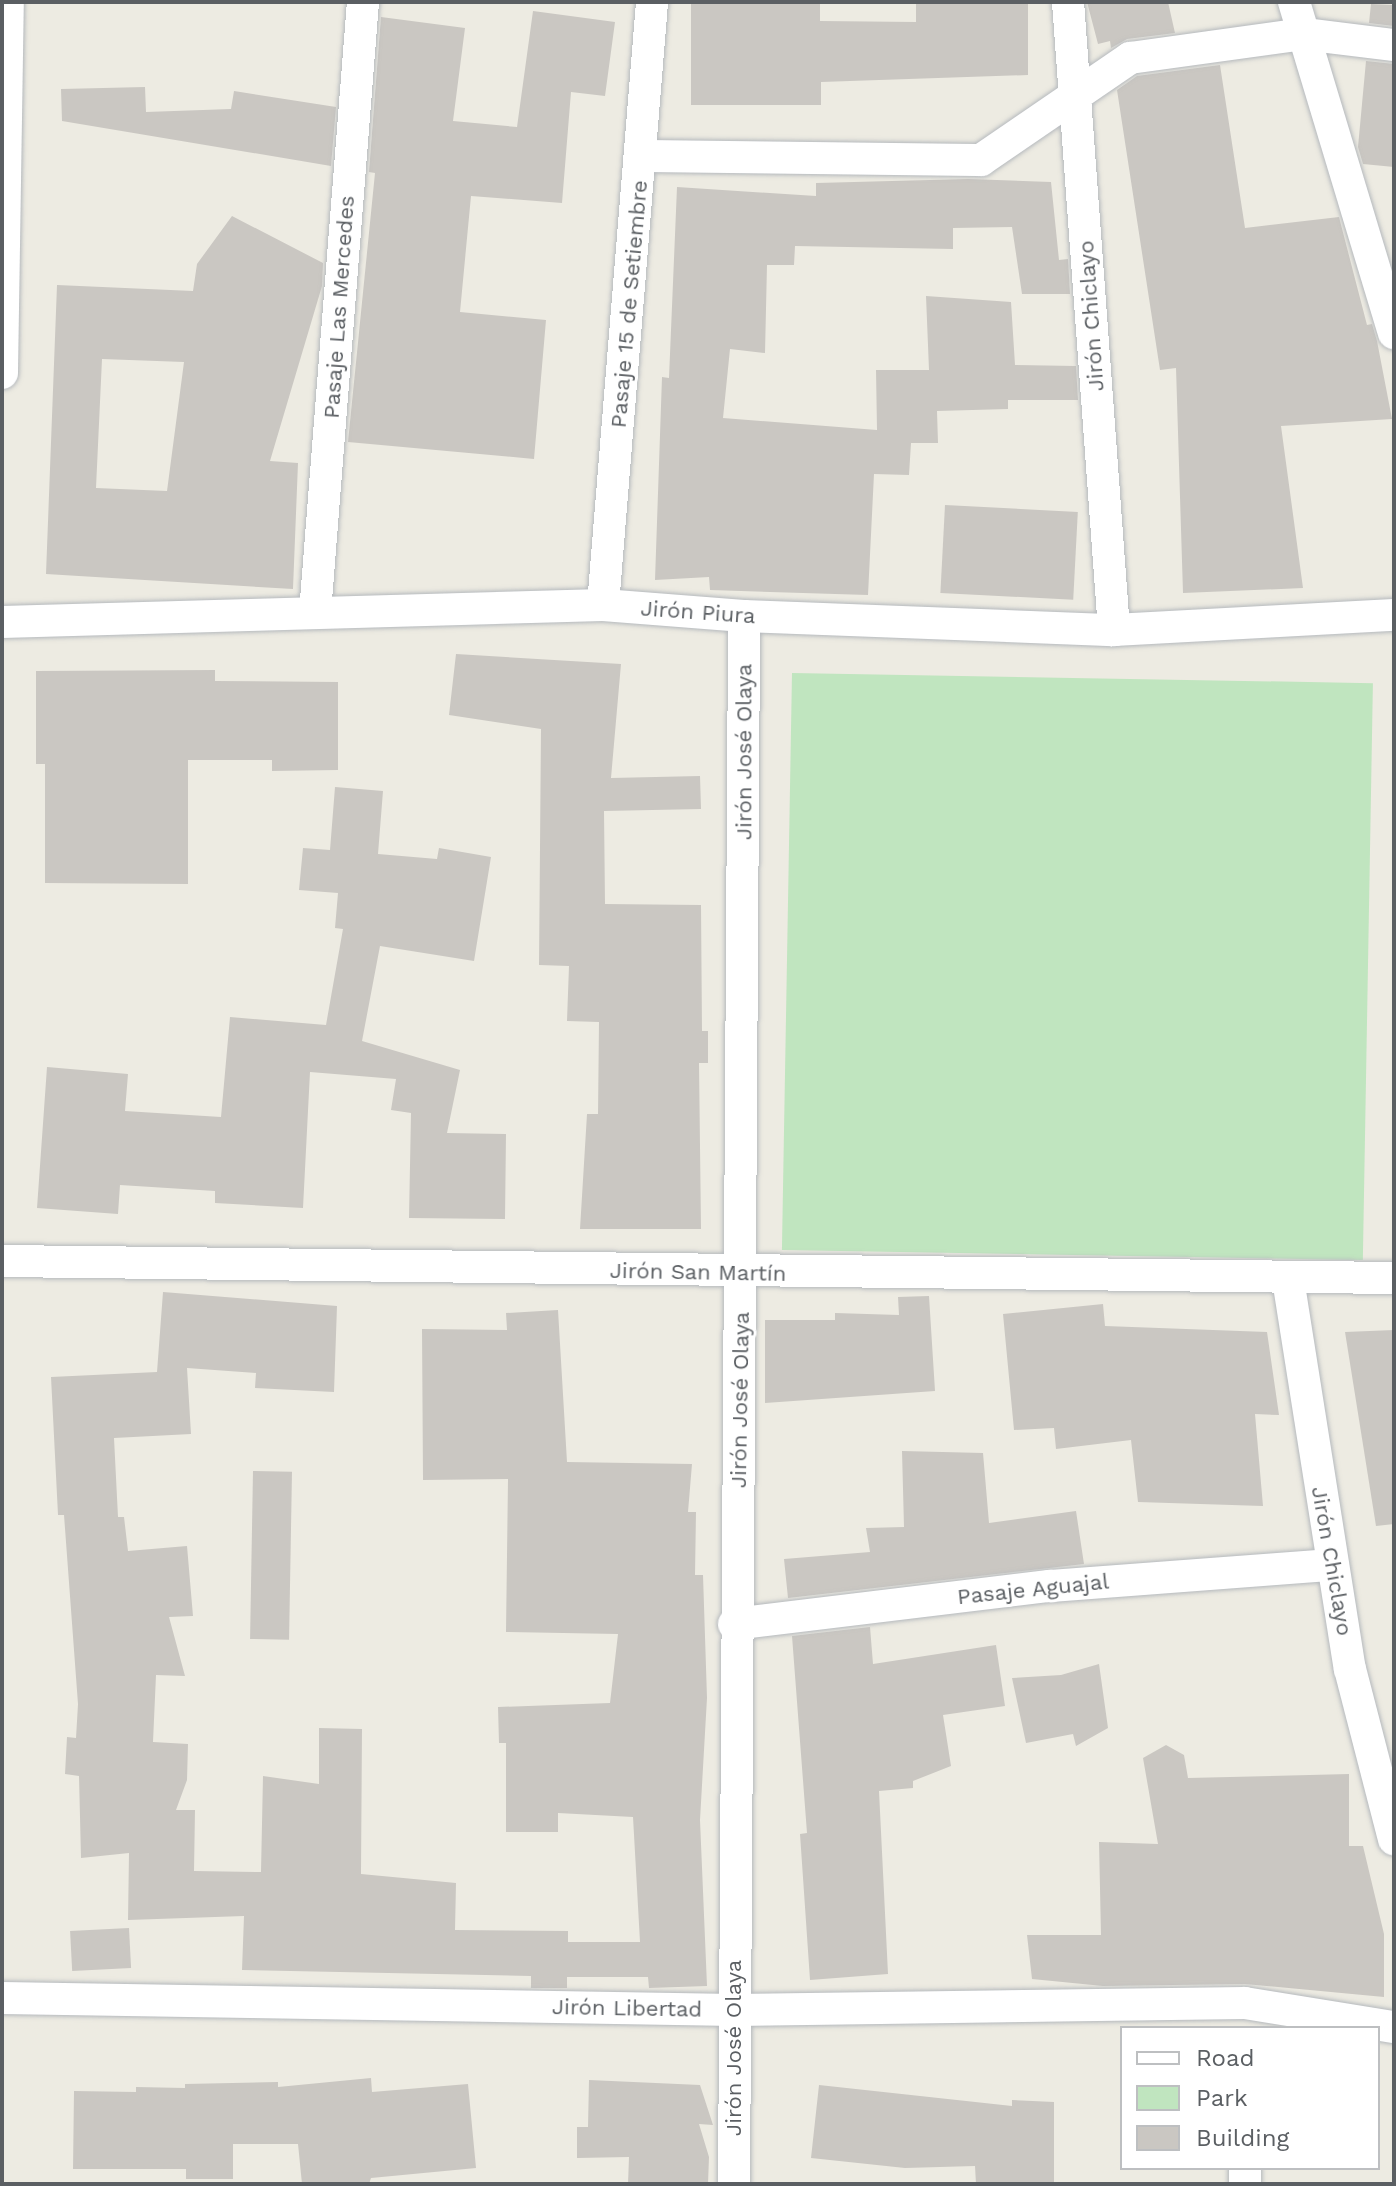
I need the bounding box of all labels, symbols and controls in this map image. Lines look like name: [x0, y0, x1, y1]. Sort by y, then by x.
street label: Pasaje 15 de Setiembre: [605, 179, 653, 429]
street label: Pasaje Las Mercedes: [318, 195, 360, 419]
street label: Jirón Chiclayo: [1073, 240, 1109, 392]
street label: Jirón Piura: [640, 595, 756, 629]
street label: Jirón José Olaya: [731, 664, 757, 840]
street label: Jirón San Martín: [609, 1257, 787, 1287]
street label: Jirón José Olaya: [725, 1311, 755, 1489]
street label: Jirón Chiclayo: [1306, 1484, 1358, 1638]
street label: Pasaje Aguajal: [955, 1568, 1111, 1610]
street label: Jirón José Olaya: [721, 1960, 747, 2136]
street label: Jirón Libertad: [552, 1993, 702, 2023]
legend: [1120, 2026, 1380, 2170]
text: Road: [1196, 2044, 1255, 2072]
text: Park: [1196, 2084, 1248, 2112]
text: Building: [1196, 2124, 1289, 2152]

